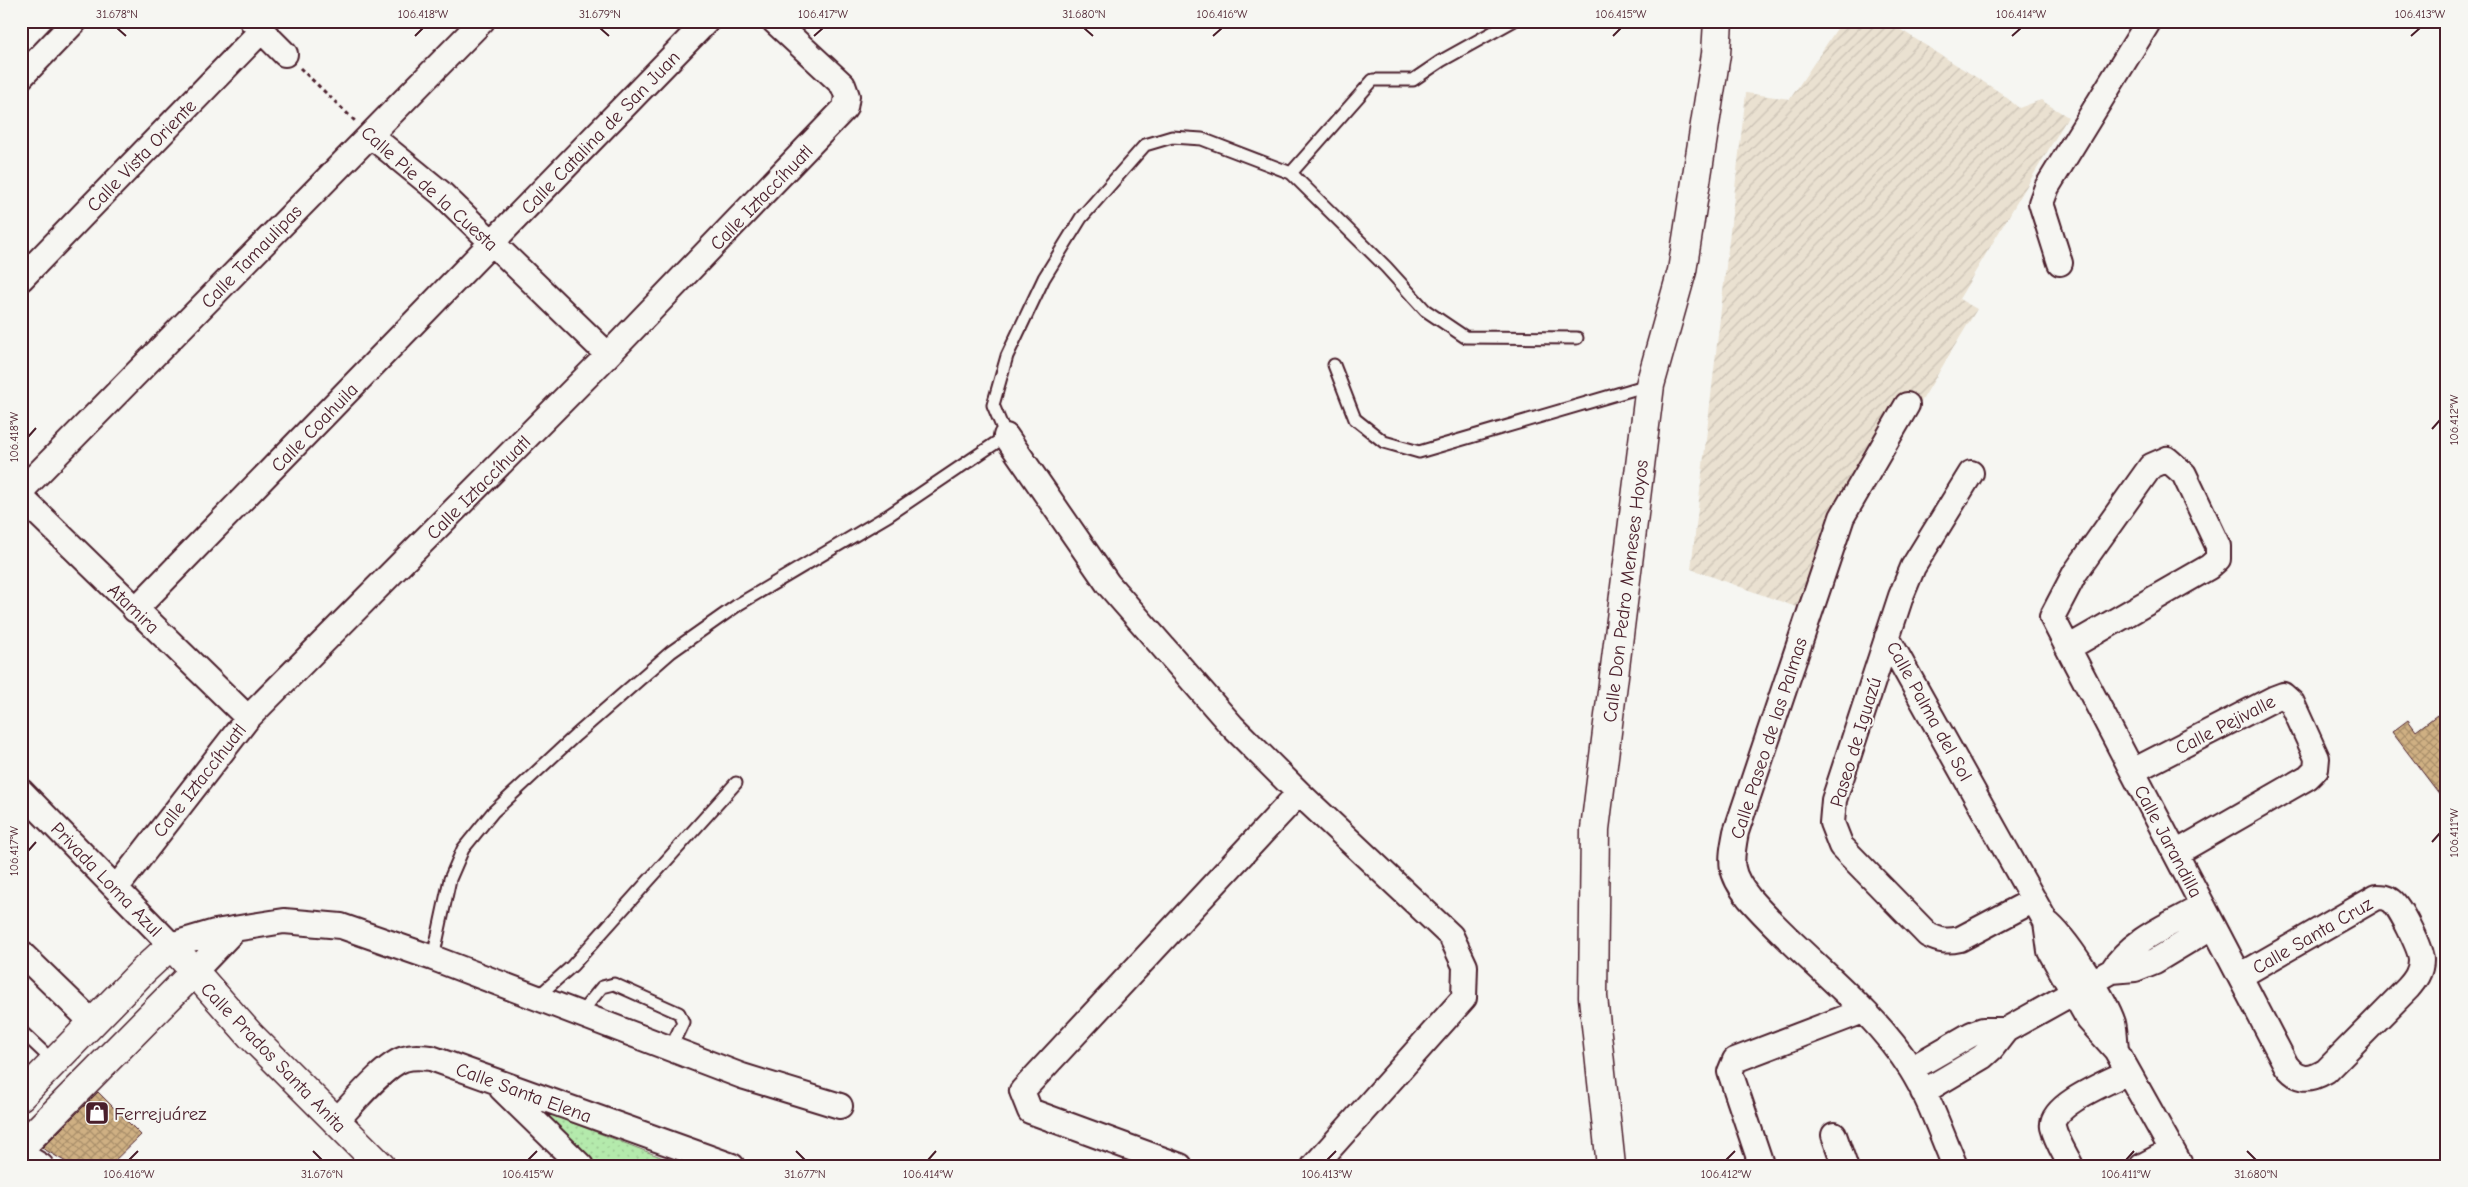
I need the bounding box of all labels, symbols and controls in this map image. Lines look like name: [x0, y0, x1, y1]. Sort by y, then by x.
text: 31.678°N: [96, 7, 138, 21]
text: 106.418°W: [398, 7, 449, 21]
text: 31.679°N: [579, 7, 621, 21]
text: 106.417°W: [798, 7, 849, 21]
text: 31.680°N: [1062, 7, 1106, 21]
text: 106.416°W: [1197, 7, 1248, 21]
text: 106.415°W: [1596, 7, 1647, 21]
text: 106.414°W: [1996, 7, 2047, 21]
text: 106.413°W: [2395, 7, 2446, 21]
street label: Calle Catalina de San Juan: [517, 46, 685, 219]
street label: Calle Vista Oriente: [83, 95, 201, 216]
street label: Calle Pie de la Cuesta: [356, 122, 502, 256]
street label: Calle Iztaccíhuatl: [706, 140, 818, 255]
street label: Calle Tamaulipas: [197, 200, 307, 313]
street label: Calle Coahuila: [267, 379, 363, 477]
text: 106.412°W: [2447, 394, 2461, 445]
text: 106.418°W: [7, 411, 21, 462]
street label: Calle Iztaccíhuatl: [422, 431, 535, 544]
street label: Calle Don Pedro Meneses Hoyos: [1599, 458, 1653, 724]
street label: Atamira: [103, 579, 164, 638]
street label: Calle Paseo de las Palmas: [1726, 635, 1812, 842]
street label: Calle Palma del Sol: [1882, 638, 1977, 785]
street label: Paseo de Iguazú: [1826, 675, 1886, 810]
street label: Calle Pejivalle: [2172, 690, 2279, 759]
street label: Calle Iztaccíhuatl: [149, 719, 251, 842]
street label: Calle Jarandilla: [2129, 781, 2207, 901]
text: 106.411°W: [2447, 808, 2461, 858]
street label: Privada Loma Azul: [46, 818, 166, 941]
text: 106.417°W: [7, 825, 21, 876]
street label: Calle Santa Cruz: [2249, 893, 2376, 979]
street label: Calle Prados Santa Anita: [196, 978, 351, 1137]
street label: Calle Santa Elena: [453, 1058, 595, 1128]
shop icon: Ferrejuárez: [84, 1100, 110, 1126]
place label: Ferrejuárez: [114, 1103, 207, 1125]
text: 106.416°W: [104, 1167, 155, 1181]
text: 31.676°N: [301, 1167, 343, 1181]
text: 106.415°W: [503, 1167, 554, 1181]
text: 31.677°N: [784, 1167, 826, 1181]
text: 106.414°W: [903, 1167, 954, 1181]
text: 106.413°W: [1302, 1167, 1353, 1181]
text: 106.412°W: [1701, 1167, 1752, 1181]
text: 106.411°W: [2101, 1167, 2151, 1181]
text: 31.680°N: [2234, 1167, 2278, 1181]

